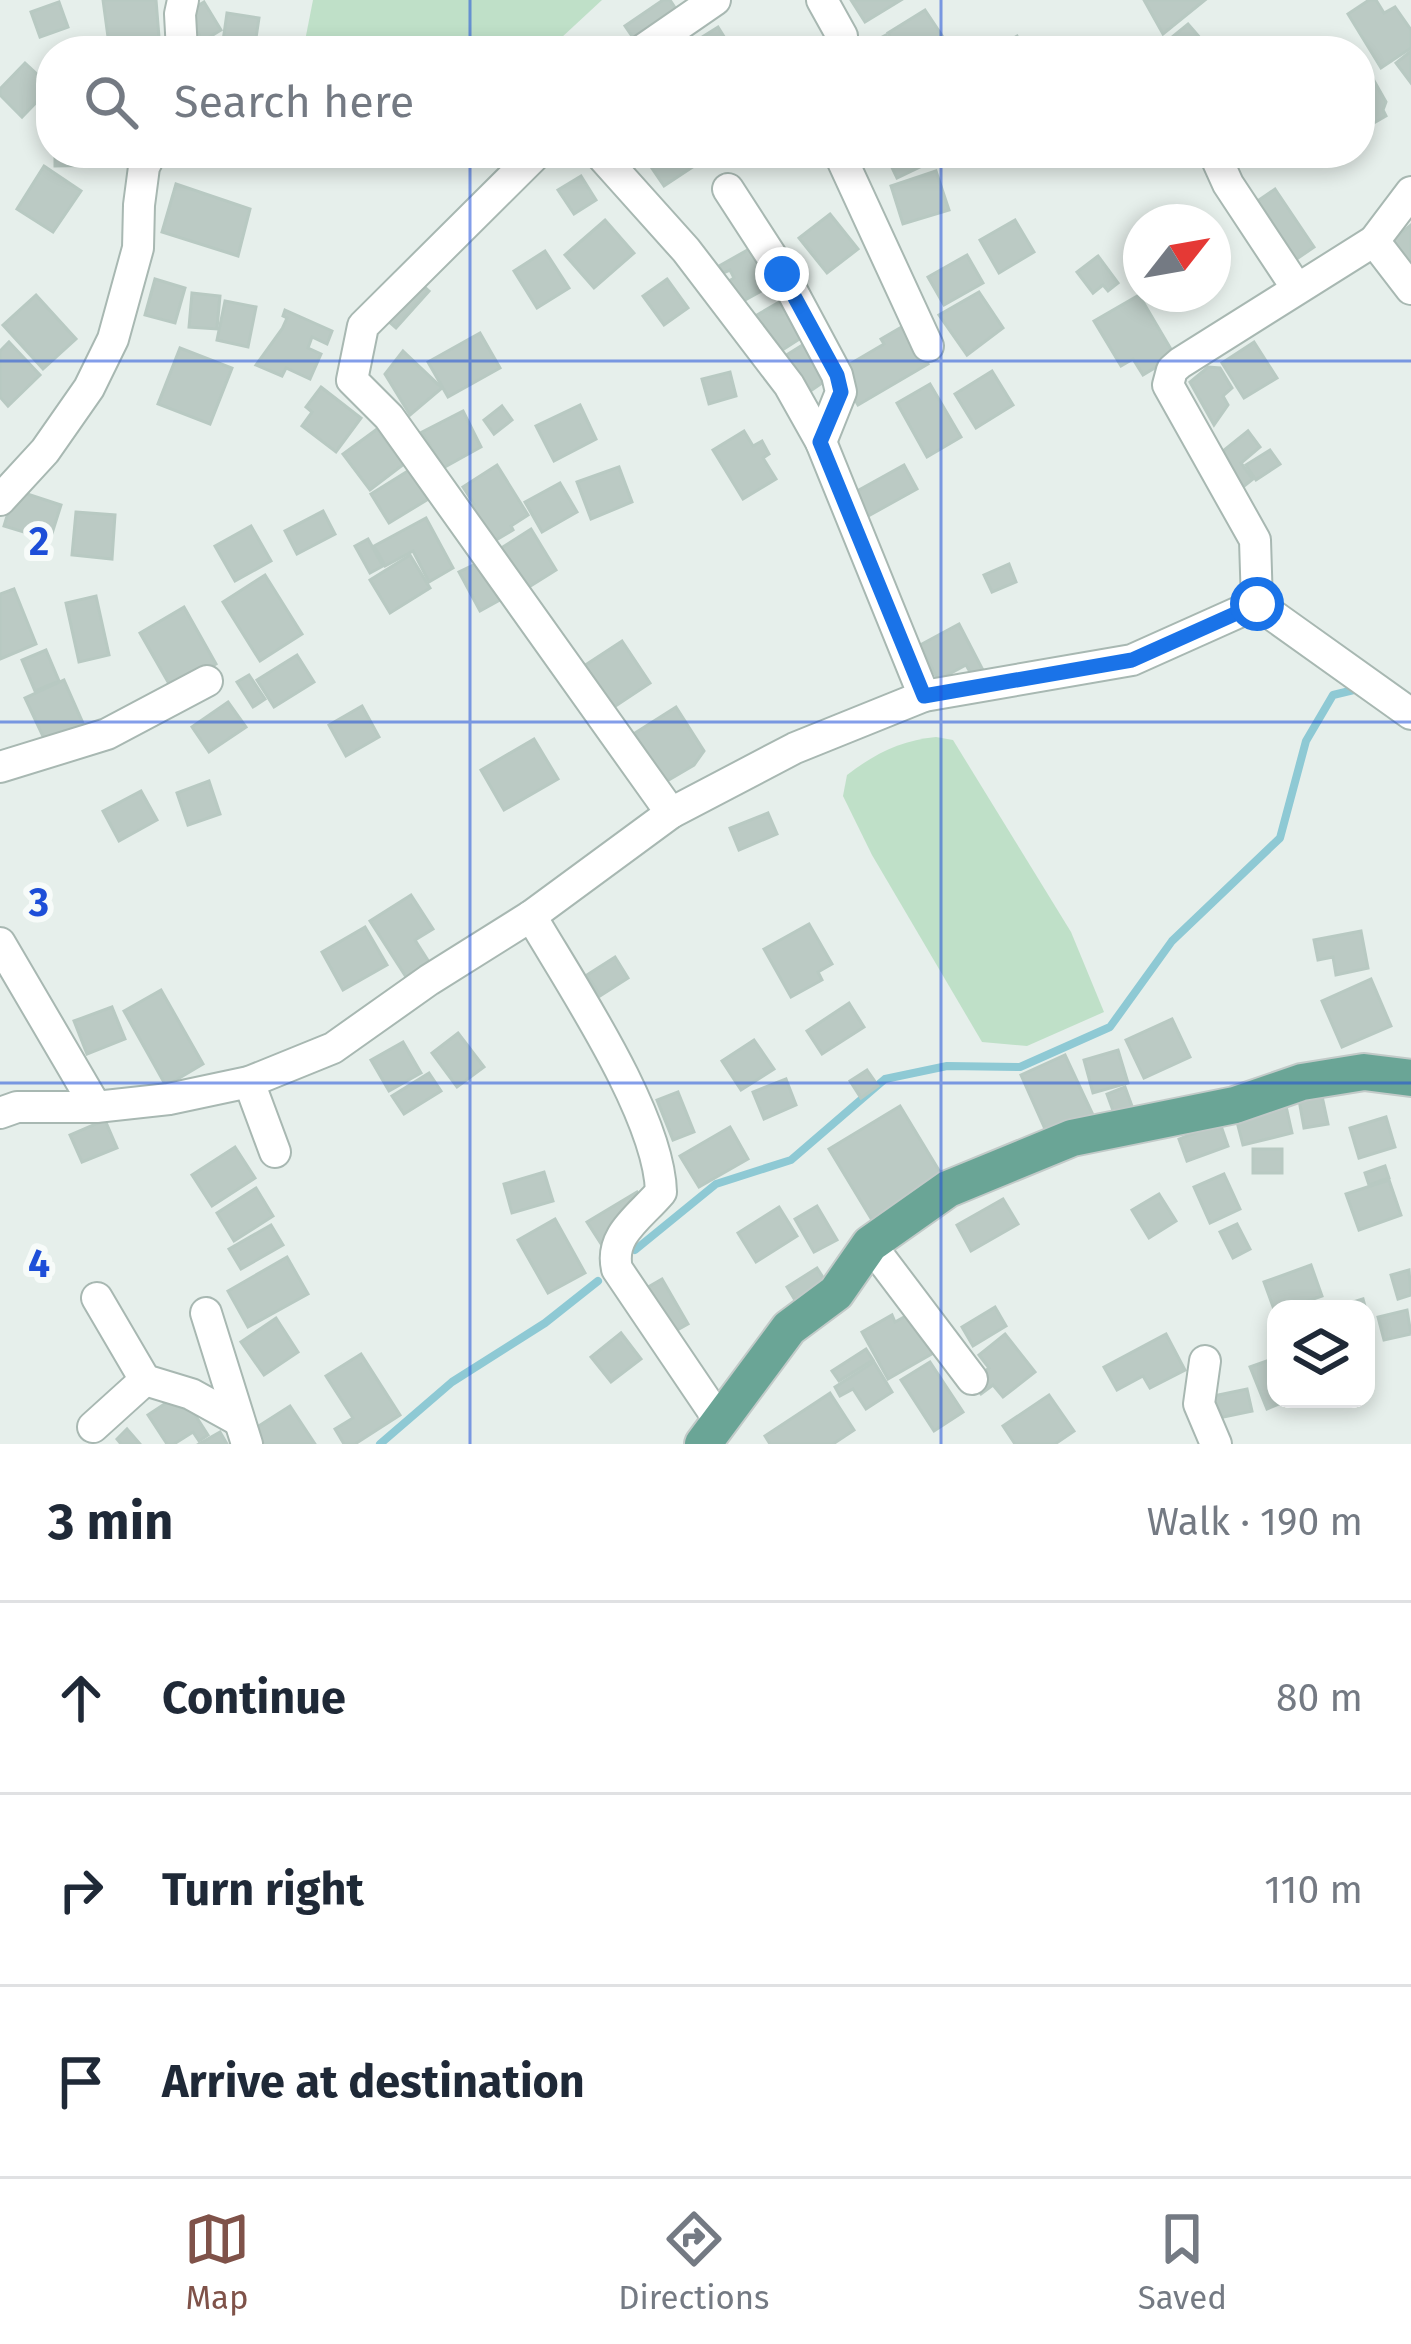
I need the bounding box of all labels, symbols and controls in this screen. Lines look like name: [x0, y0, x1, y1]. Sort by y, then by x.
search box: [36, 36, 1375, 168]
icon: search: [78, 69, 144, 135]
text: Search here: [174, 75, 414, 129]
north arrow: [1123, 204, 1231, 312]
route end: [755, 247, 809, 301]
text: 2: [29, 519, 49, 565]
route start: [1230, 577, 1284, 631]
text: 3: [28, 880, 49, 926]
text: 4: [28, 1241, 50, 1287]
map controls: [1267, 1300, 1375, 1408]
button: layers: [1267, 1300, 1375, 1408]
text: 3 min: [48, 1491, 174, 1553]
text: Walk · 190 m: [1147, 1499, 1363, 1545]
icon: ahead: [48, 1665, 114, 1731]
text: Continue: [162, 1671, 346, 1725]
text: 80 m: [1276, 1675, 1363, 1721]
icon: right: [48, 1857, 114, 1923]
text: Turn right: [162, 1863, 364, 1917]
text: 110 m: [1264, 1867, 1363, 1913]
icon: arrive: [48, 2049, 114, 2115]
text: Arrive at destination: [162, 2055, 585, 2109]
tab: Map: [184, 2206, 250, 2318]
tab: Directions: [618, 2206, 770, 2318]
tab: Saved: [1138, 2206, 1227, 2318]

